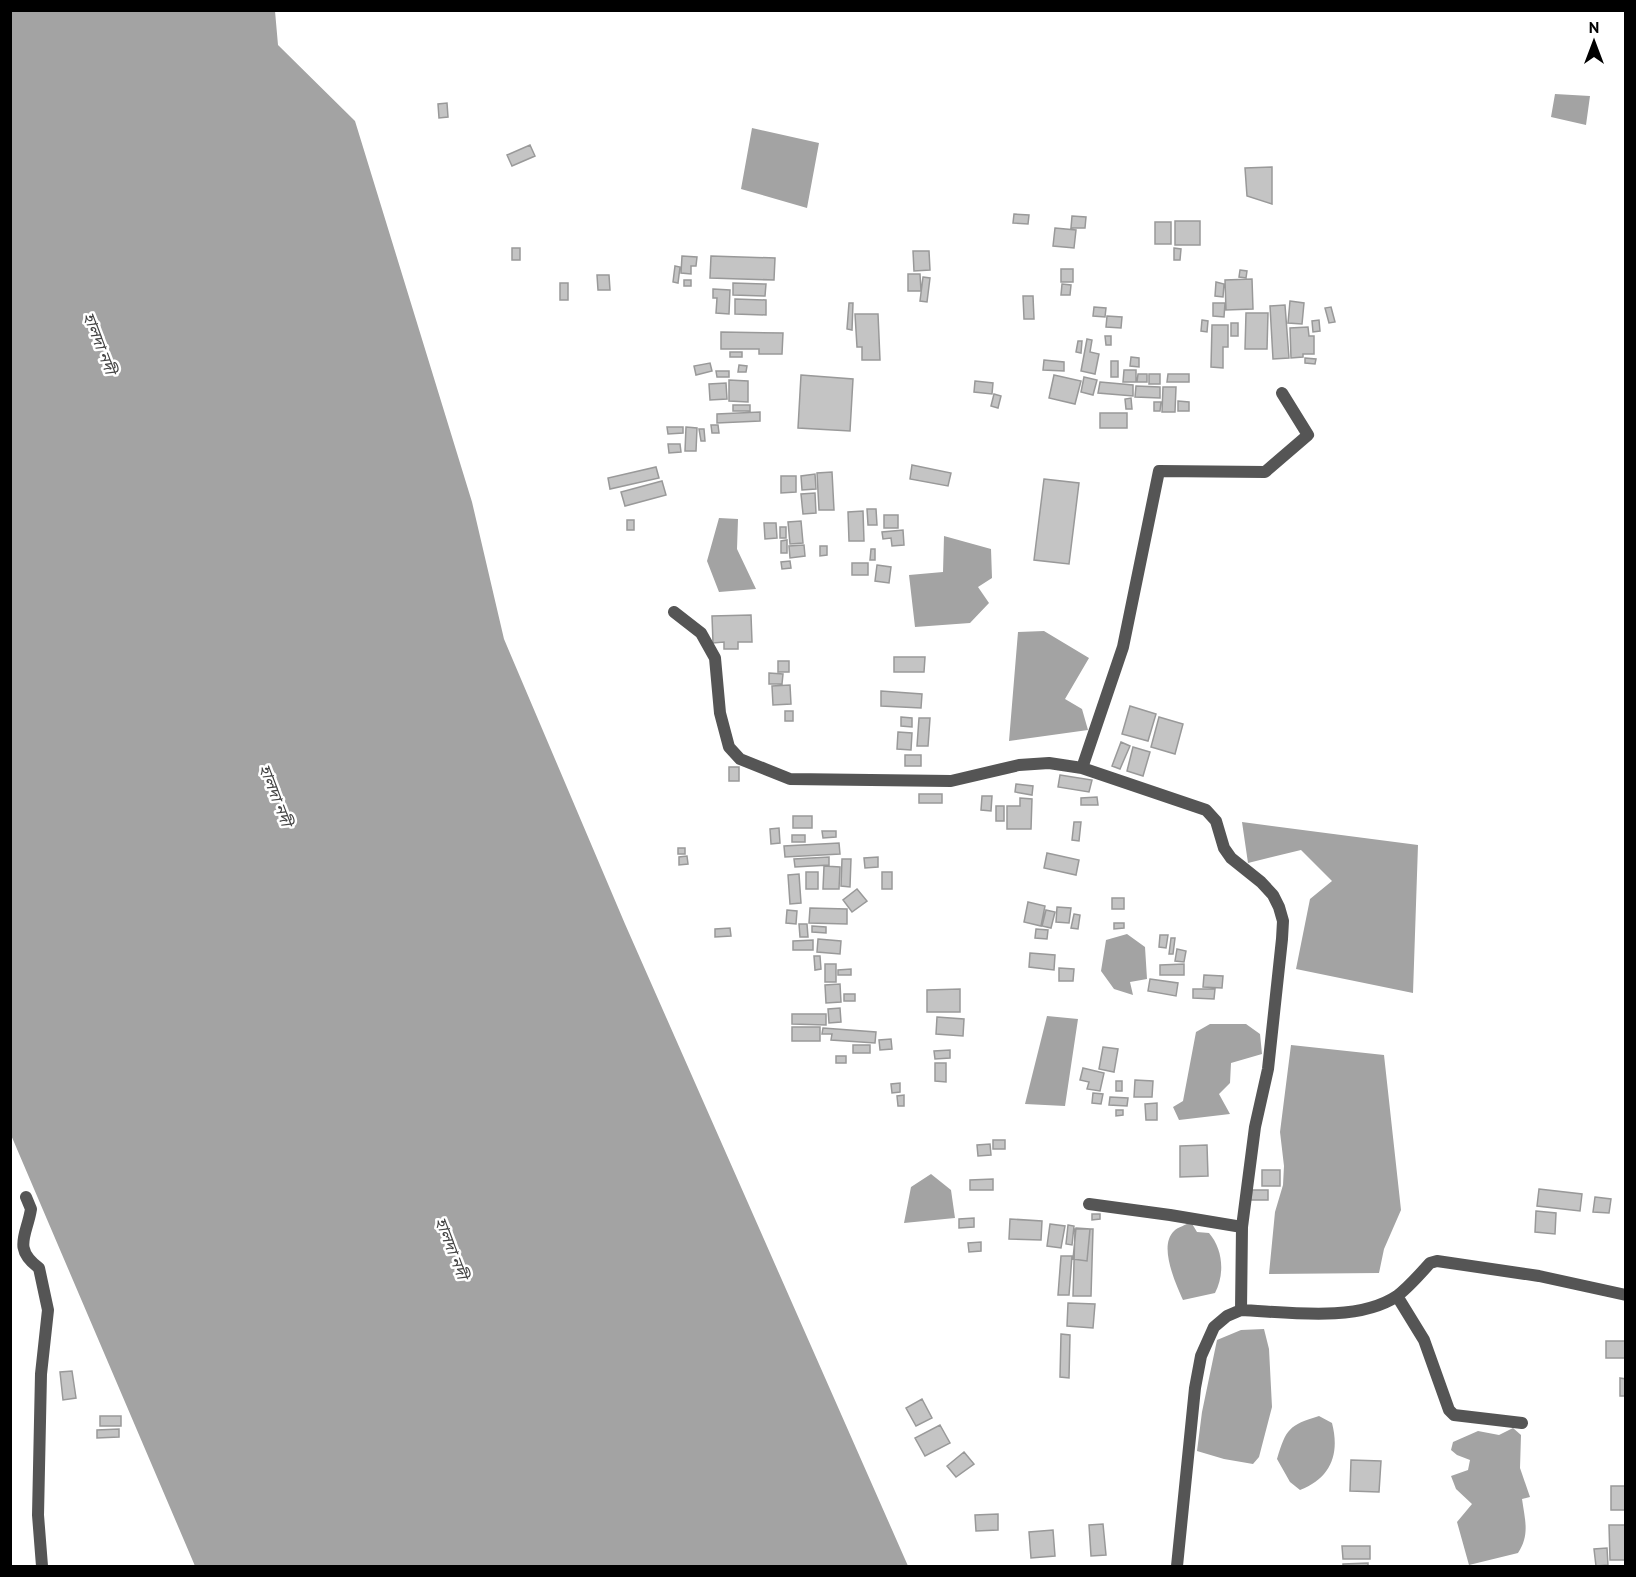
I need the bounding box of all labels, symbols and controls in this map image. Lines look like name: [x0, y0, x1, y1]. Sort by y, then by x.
north arrow: [1564, 12, 1624, 72]
text: N: [1589, 17, 1599, 37]
water label: হালদা নদী: [79, 309, 122, 379]
water label: হালদা নদী: [255, 761, 298, 831]
water label: হালদা নদী: [431, 1214, 474, 1284]

